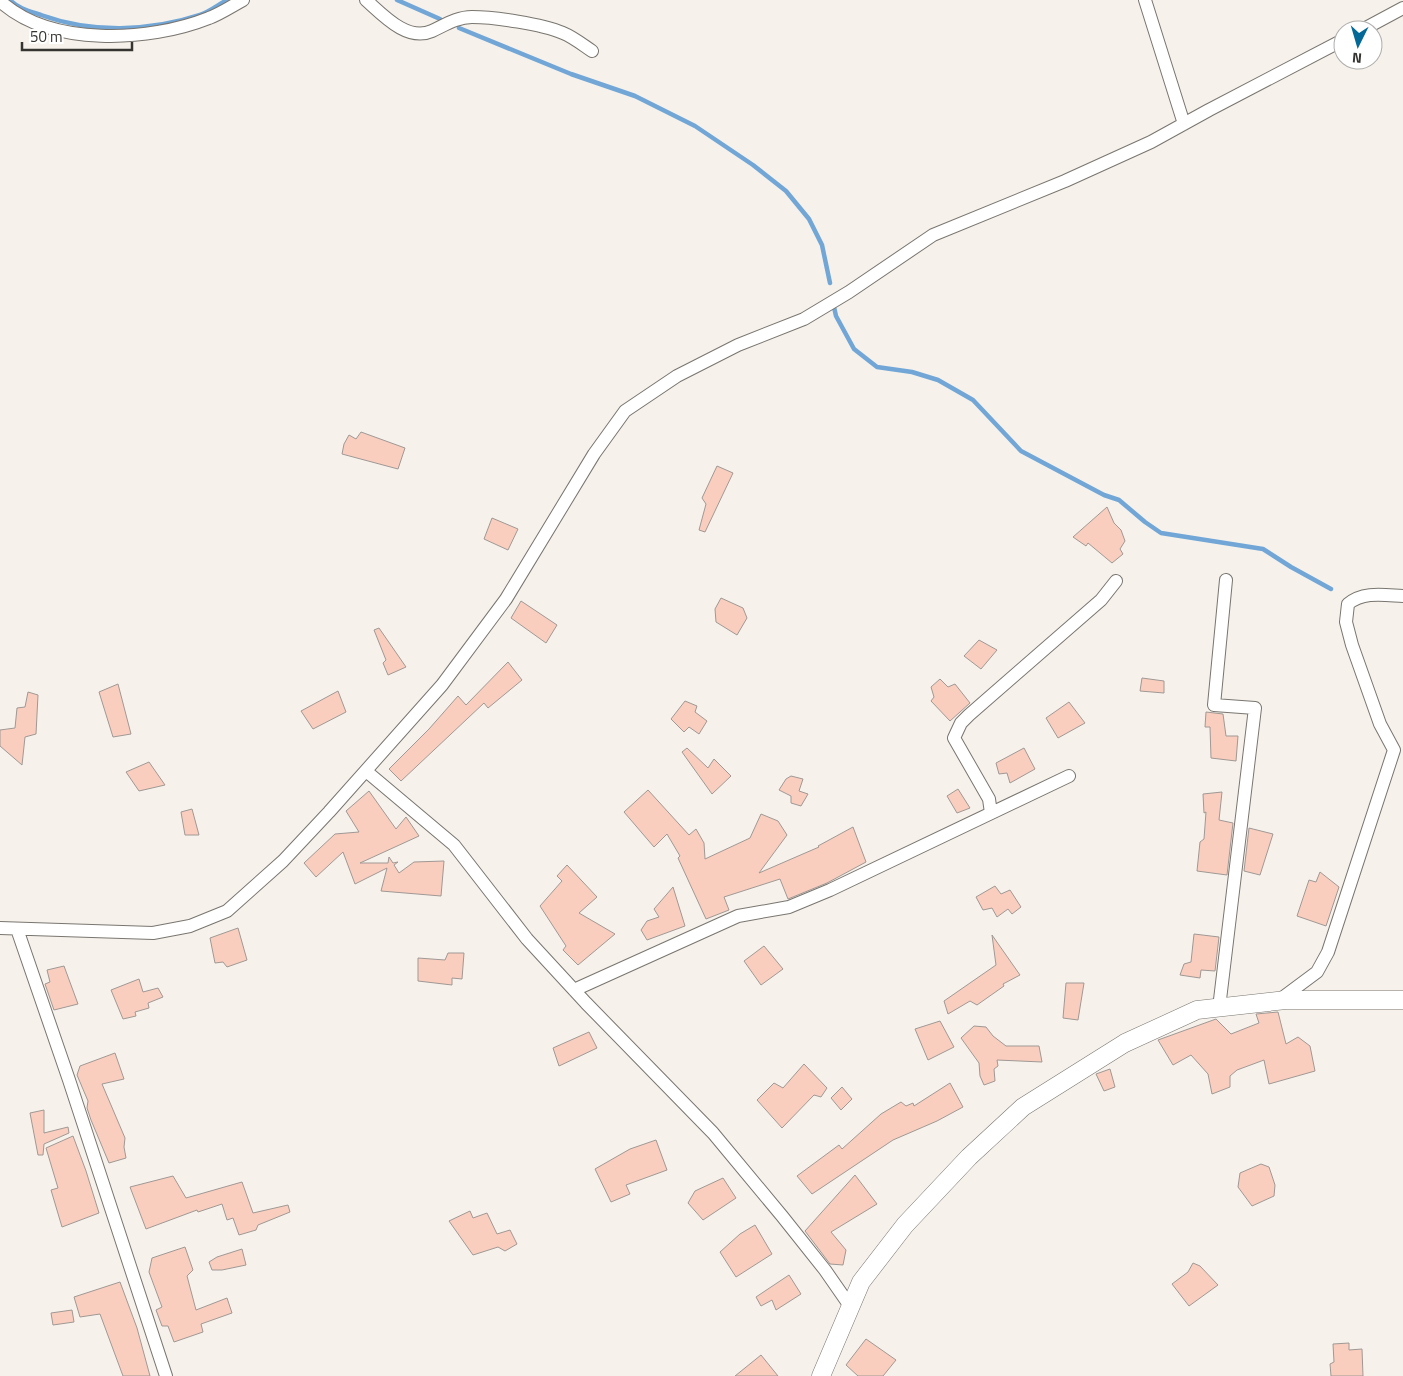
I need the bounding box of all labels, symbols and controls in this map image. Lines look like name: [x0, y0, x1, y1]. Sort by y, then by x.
scale bar: [22, 20, 132, 52]
north arrow: [1333, 20, 1383, 70]
text: 50 m: [30, 25, 63, 48]
text: N: [1351, 48, 1363, 69]

